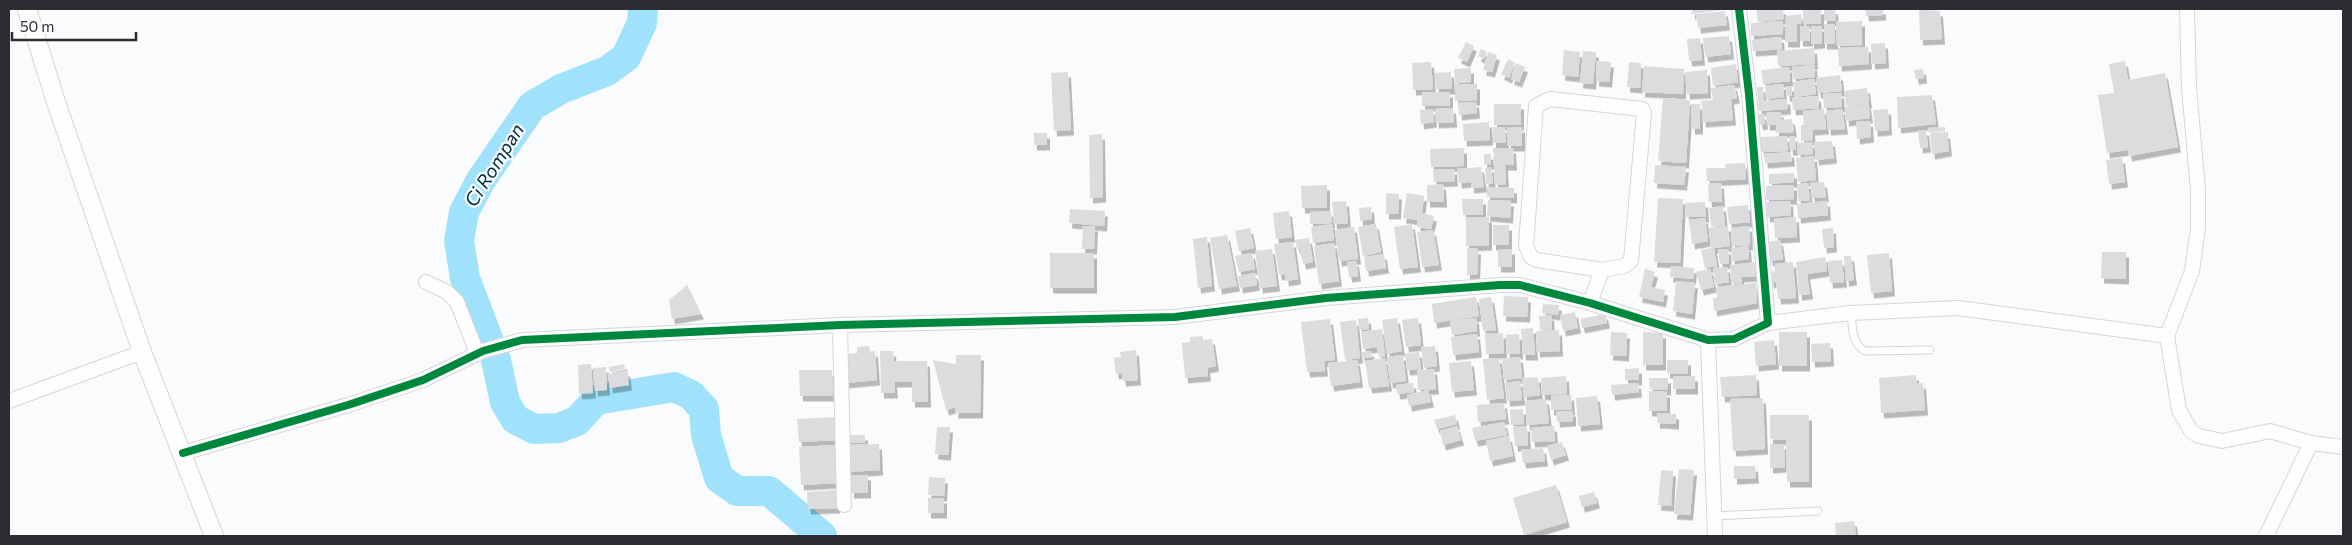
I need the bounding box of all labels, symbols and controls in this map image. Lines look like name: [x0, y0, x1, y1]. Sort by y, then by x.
scale bar: [12, 10, 136, 42]
text: 50 m: [20, 17, 54, 35]
water label: Ci Rompan: [459, 119, 528, 211]

